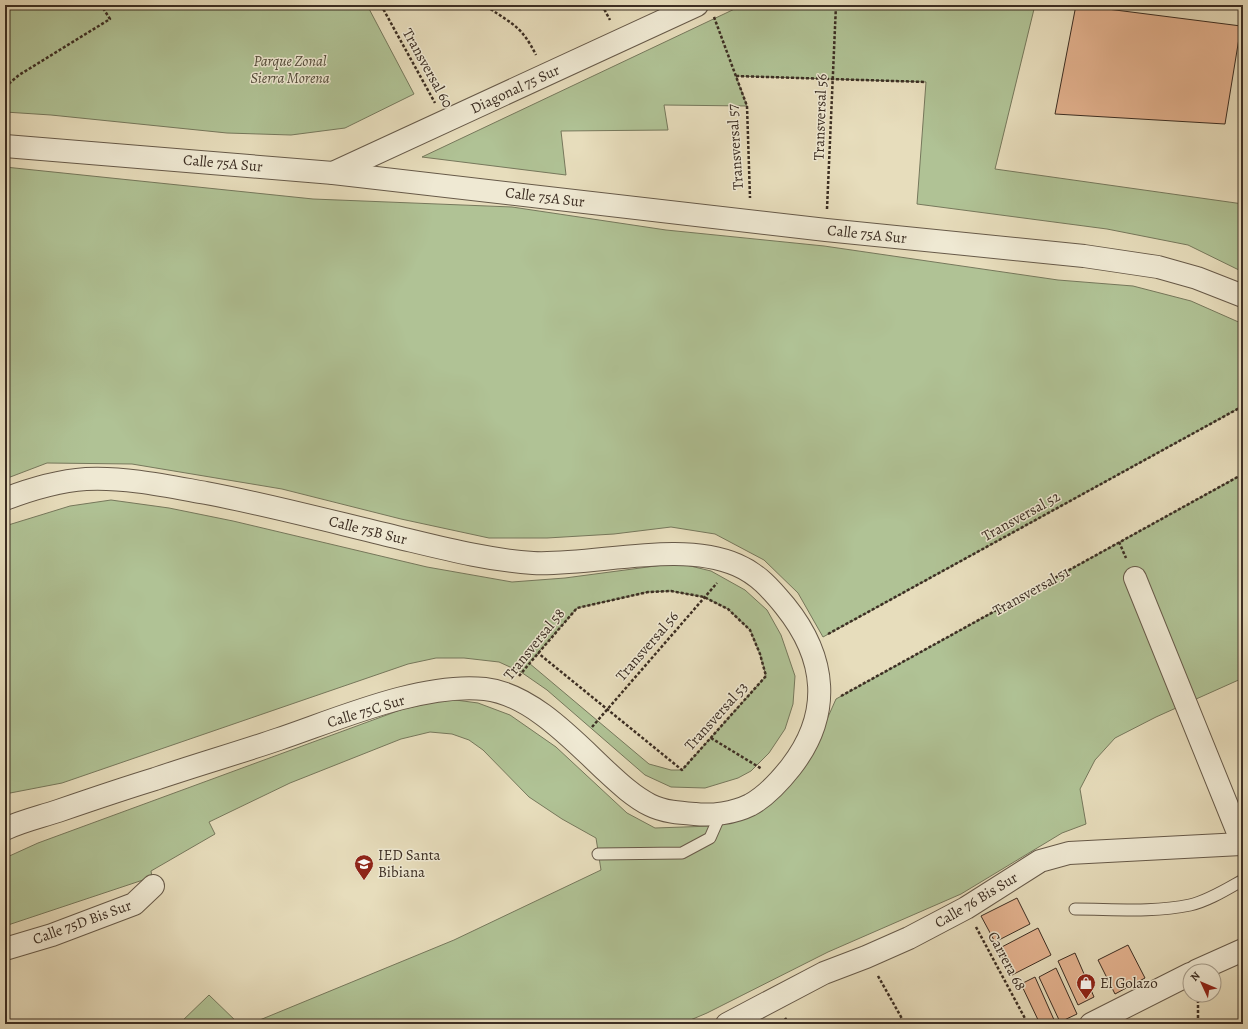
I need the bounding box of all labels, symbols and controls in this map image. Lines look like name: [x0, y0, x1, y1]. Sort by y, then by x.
street label: Transversal 60: [398, 25, 458, 111]
park label: Parque Zonal Sierra Morena: [250, 51, 330, 88]
street label: Diagonal 75 Sur: [467, 60, 563, 118]
street label: Transversal 56: [808, 73, 832, 161]
street label: Transversal 57: [722, 103, 748, 191]
street label: Calle 75A Sur: [182, 150, 264, 176]
street label: Calle 75A Sur: [504, 182, 586, 212]
street label: Calle 75A Sur: [826, 220, 908, 248]
street label: Transversal 52: [978, 486, 1064, 546]
street label: Calle 75B Sur: [327, 511, 409, 549]
street label: Transversal 51: [989, 562, 1073, 620]
street label: Transversal 58: [499, 604, 569, 684]
street label: Transversal 56: [611, 607, 683, 685]
street label: Transversal 53: [680, 677, 752, 755]
street label: Calle 75C Sur: [325, 690, 408, 732]
place label: IED Santa Bibiana: [378, 845, 441, 882]
school or university icon: IED Santa Bibiana: [353, 853, 375, 881]
street label: Calle 76 Bis Sur: [931, 867, 1021, 933]
street label: Calle 75D Bis Sur: [30, 895, 134, 949]
street label: Carrera 68: [983, 928, 1031, 994]
north arrow: [1182, 963, 1222, 1003]
text: N: [1187, 968, 1203, 984]
shop icon: El Golazo: [1075, 972, 1097, 1000]
place label: El Golazo: [1100, 973, 1158, 993]

